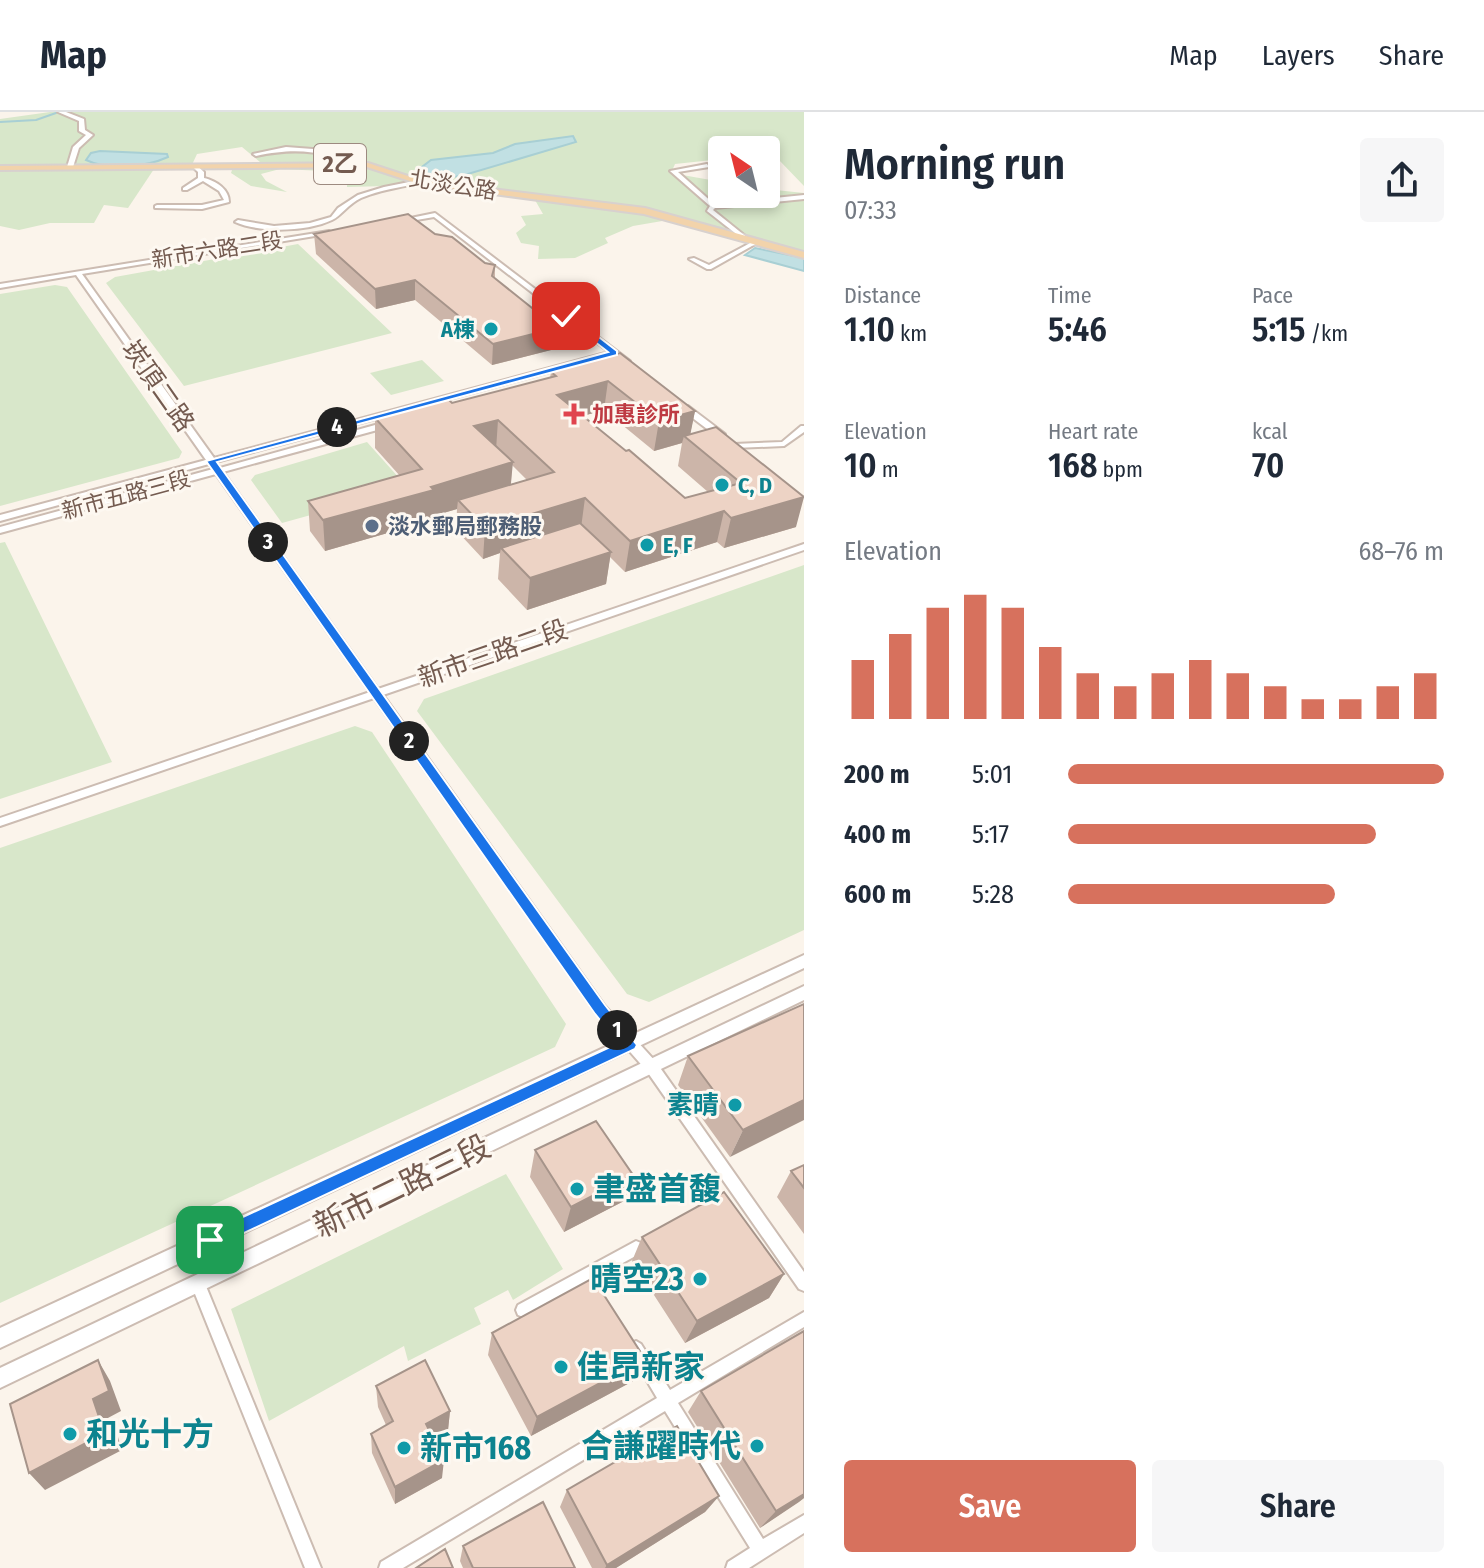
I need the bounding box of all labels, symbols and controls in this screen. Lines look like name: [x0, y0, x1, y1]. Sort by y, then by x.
text: Map: [40, 32, 107, 78]
text: Map: [1169, 39, 1218, 72]
text: Layers: [1262, 39, 1335, 72]
text: Share: [1379, 39, 1444, 72]
north arrow: [708, 136, 780, 208]
map controls: [708, 136, 780, 208]
text: Morning run: [844, 138, 1065, 191]
button: share: [1360, 138, 1444, 222]
road number: 2乙: [314, 144, 366, 184]
street label: 北淡公路: [407, 165, 499, 205]
text: 07:33: [844, 195, 897, 226]
street label: 新市六路二段: [150, 226, 284, 274]
pin: [532, 282, 600, 350]
text: Distance: [844, 282, 921, 309]
text: Time: [1048, 282, 1092, 309]
text: Pace: [1252, 282, 1293, 309]
icon: check: [544, 294, 588, 338]
text: 1.10: [844, 309, 895, 350]
text: 5:46: [1048, 309, 1107, 350]
text: 5:15: [1252, 309, 1306, 350]
place label: A棟: [440, 316, 475, 343]
marker: A棟: [482, 320, 500, 338]
text: km: [895, 320, 927, 347]
text: /km: [1306, 320, 1348, 347]
street label: 崁頂二路: [115, 335, 201, 437]
place label: 加惠診所: [592, 401, 680, 428]
marker: 加惠診所: [563, 403, 585, 425]
pin: 4: [317, 407, 357, 447]
text: 4: [331, 413, 343, 440]
text: Elevation: [844, 418, 927, 445]
text: Heart rate: [1048, 418, 1138, 445]
text: kcal: [1252, 418, 1288, 445]
text: 10: [844, 445, 876, 486]
text: 168: [1048, 445, 1097, 486]
text: 70: [1252, 445, 1284, 486]
text: m: [876, 456, 899, 483]
text: bpm: [1097, 456, 1143, 483]
street label: 新市五路三段: [59, 465, 193, 525]
place label: C, D: [738, 472, 772, 499]
marker: C, D: [713, 476, 731, 494]
place label: 淡水郵局郵務股: [388, 513, 542, 540]
marker: 淡水郵局郵務股: [363, 517, 381, 535]
pin: 3: [248, 522, 288, 562]
text: 3: [263, 528, 273, 555]
place label: E, F: [663, 532, 693, 559]
marker: E, F: [638, 536, 656, 554]
text: Elevation: [844, 536, 942, 567]
text: 68–76 m: [1358, 536, 1444, 567]
street label: 新市三路二段: [414, 614, 572, 694]
pin: 2: [389, 721, 429, 761]
text: 2: [404, 727, 414, 754]
text: 200 m: [844, 759, 910, 790]
text: 5:01: [972, 759, 1012, 790]
text: 400 m: [844, 819, 911, 850]
text: 5:17: [972, 819, 1009, 850]
text: 600 m: [844, 879, 911, 910]
text: 5:28: [972, 879, 1014, 910]
pin: 1: [597, 1010, 637, 1050]
text: 1: [612, 1016, 622, 1043]
place label: 素晴: [667, 1090, 719, 1121]
marker: 素晴: [726, 1096, 744, 1114]
street label: 新市二路三段: [307, 1127, 497, 1245]
place label: 聿盛首馥: [593, 1170, 721, 1208]
marker: 聿盛首馥: [568, 1180, 586, 1198]
pin: [176, 1206, 244, 1274]
icon: arrive: [188, 1218, 232, 1262]
place label: 晴空23: [590, 1260, 684, 1298]
marker: 晴空23: [691, 1270, 709, 1288]
place label: 佳昂新家: [577, 1348, 705, 1386]
marker: 佳昂新家: [552, 1358, 570, 1376]
place label: 和光十方: [86, 1415, 214, 1453]
marker: 和光十方: [61, 1425, 79, 1443]
place label: 合謙躍時代: [581, 1427, 741, 1465]
place label: 新市168: [420, 1429, 531, 1467]
marker: 合謙躍時代: [748, 1437, 766, 1455]
marker: 新市168: [395, 1439, 413, 1457]
button: Save: [844, 1460, 1136, 1552]
button: Share: [1152, 1460, 1444, 1552]

